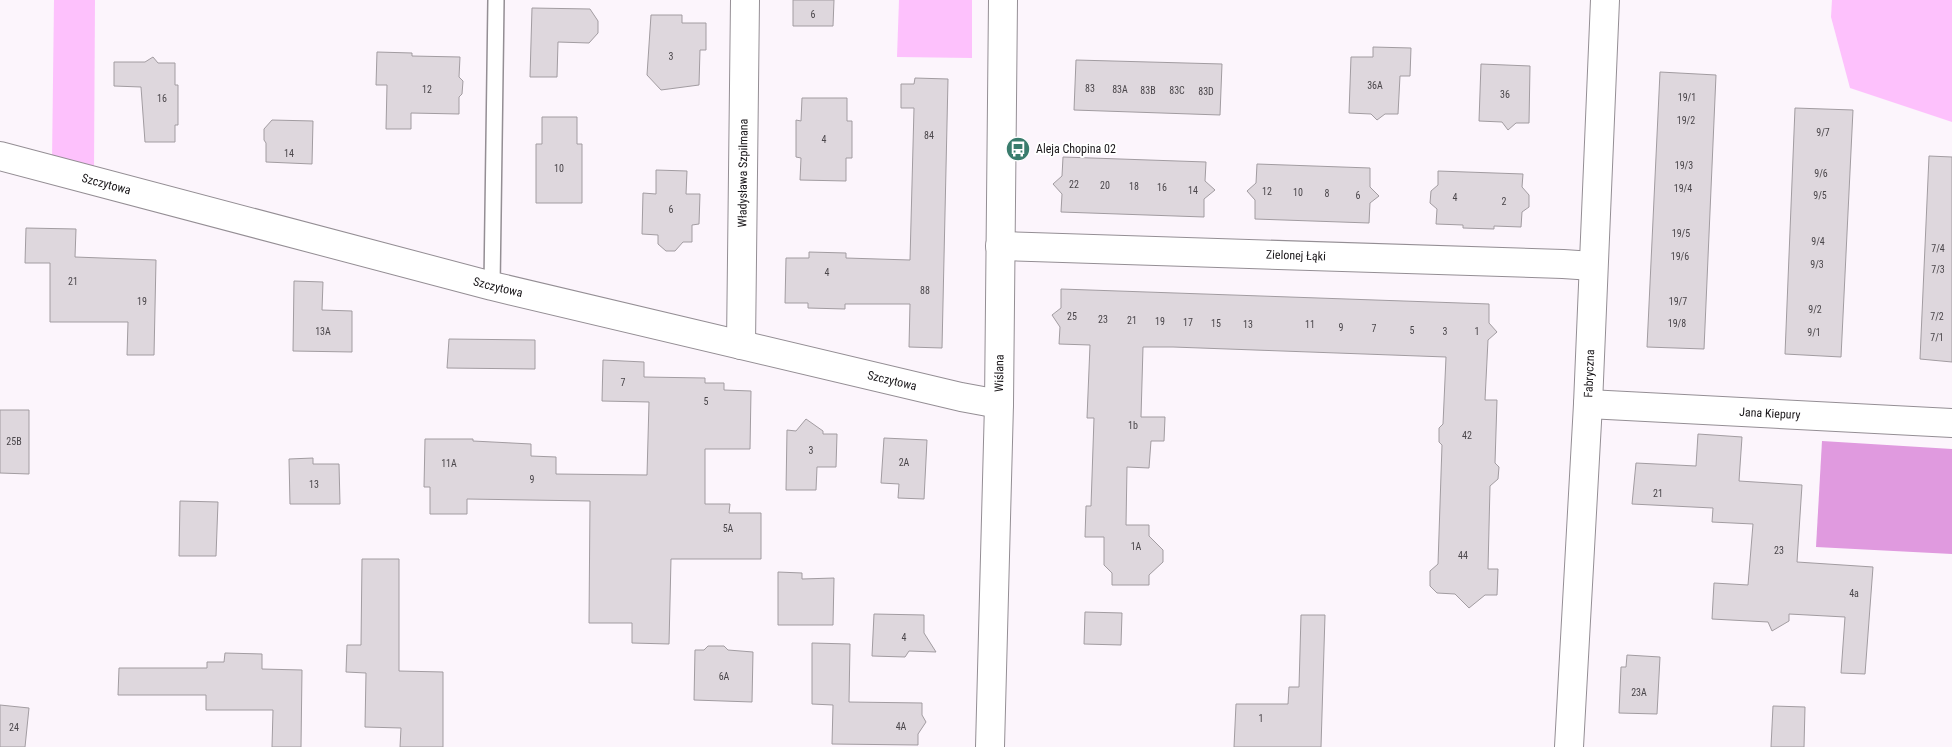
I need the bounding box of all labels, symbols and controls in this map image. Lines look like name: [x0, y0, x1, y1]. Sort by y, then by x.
house number: 6: [811, 9, 816, 20]
house number: 3: [669, 51, 674, 62]
house number: 36A: [1367, 80, 1383, 91]
house number: 83: [1085, 83, 1095, 94]
house number: 12: [422, 84, 432, 95]
house number: 83A: [1112, 84, 1128, 95]
house number: 83B: [1140, 85, 1156, 96]
house number: 83C: [1169, 85, 1185, 96]
house number: 83D: [1198, 86, 1214, 97]
house number: 36: [1500, 89, 1510, 100]
house number: 19/1: [1678, 92, 1696, 103]
house number: 16: [157, 93, 167, 104]
house number: 19/2: [1677, 115, 1695, 126]
street label: Władysława Szpilmana: [735, 118, 751, 227]
house number: 9/7: [1816, 127, 1830, 138]
house number: 84: [924, 130, 934, 141]
house number: 4: [822, 134, 827, 145]
bus stop icon: Aleja Chopina 02: [1005, 136, 1031, 162]
place label: Aleja Chopina 02: [1036, 142, 1116, 156]
house number: 14: [284, 148, 294, 159]
house number: 19/3: [1675, 160, 1693, 171]
house number: 10: [554, 163, 564, 174]
house number: 9/6: [1814, 168, 1828, 179]
street label: Szczytowa: [80, 171, 133, 197]
house number: 22: [1069, 179, 1079, 190]
house number: 20: [1100, 180, 1110, 191]
house number: 18: [1129, 181, 1139, 192]
house number: 16: [1157, 182, 1167, 193]
house number: 19/4: [1674, 183, 1692, 194]
house number: 14: [1188, 185, 1198, 196]
house number: 12: [1262, 186, 1272, 197]
house number: 10: [1293, 187, 1303, 198]
house number: 8: [1325, 188, 1330, 199]
house number: 6: [1356, 190, 1361, 201]
house number: 9/5: [1813, 190, 1827, 201]
house number: 4: [1453, 192, 1458, 203]
house number: 2: [1502, 196, 1507, 207]
house number: 6: [669, 204, 674, 215]
house number: 19/5: [1672, 228, 1690, 239]
house number: 9/4: [1811, 236, 1825, 247]
house number: 7/4: [1931, 243, 1945, 254]
street label: Zielonej Łąki: [1266, 248, 1326, 263]
house number: 19/6: [1671, 251, 1689, 262]
house number: 9/3: [1810, 259, 1824, 270]
house number: 7/3: [1931, 264, 1945, 275]
house number: 4: [825, 267, 830, 278]
street label: Szczytowa: [472, 274, 524, 300]
house number: 21: [68, 276, 78, 287]
house number: 88: [920, 285, 930, 296]
house number: 19: [137, 296, 147, 307]
house number: 19/7: [1669, 296, 1687, 307]
house number: 9/2: [1808, 304, 1822, 315]
house number: 25: [1067, 311, 1077, 322]
house number: 7/2: [1930, 311, 1944, 322]
house number: 23: [1098, 314, 1108, 325]
house number: 21: [1127, 315, 1137, 326]
house number: 19: [1155, 316, 1165, 327]
house number: 17: [1183, 317, 1193, 328]
house number: 15: [1211, 318, 1221, 329]
house number: 19/8: [1668, 318, 1686, 329]
house number: 13: [1243, 319, 1253, 330]
house number: 11: [1305, 319, 1315, 330]
house number: 9: [1339, 322, 1344, 333]
house number: 7: [1372, 323, 1377, 334]
house number: 5: [1410, 325, 1415, 336]
house number: 13A: [315, 326, 331, 337]
house number: 3: [1443, 326, 1448, 337]
house number: 1: [1475, 326, 1479, 337]
house number: 9/1: [1807, 327, 1821, 338]
house number: 7/1: [1930, 332, 1944, 343]
street label: Fabryczna: [1581, 349, 1597, 398]
street label: Wiślana: [992, 354, 1006, 392]
street label: Szczytowa: [866, 368, 918, 393]
house number: 7: [621, 377, 626, 388]
house number: 5: [704, 396, 709, 407]
street label: Jana Kiepury: [1739, 405, 1801, 422]
house number: 1b: [1128, 420, 1138, 431]
house number: 42: [1462, 430, 1472, 441]
house number: 25B: [6, 436, 22, 447]
house number: 3: [809, 445, 814, 456]
house number: 2A: [899, 457, 910, 468]
house number: 11A: [441, 458, 457, 469]
house number: 9: [530, 474, 535, 485]
house number: 13: [309, 479, 319, 490]
house number: 21: [1653, 488, 1663, 499]
house number: 5A: [723, 523, 734, 534]
house number: 1A: [1131, 541, 1142, 552]
house number: 23: [1774, 545, 1784, 556]
house number: 44: [1458, 550, 1468, 561]
house number: 4a: [1849, 588, 1859, 599]
house number: 4: [902, 632, 907, 643]
house number: 6A: [719, 671, 730, 682]
house number: 23A: [1631, 687, 1647, 698]
house number: 1: [1259, 713, 1263, 724]
house number: 4A: [896, 721, 907, 732]
house number: 24: [9, 722, 19, 733]

